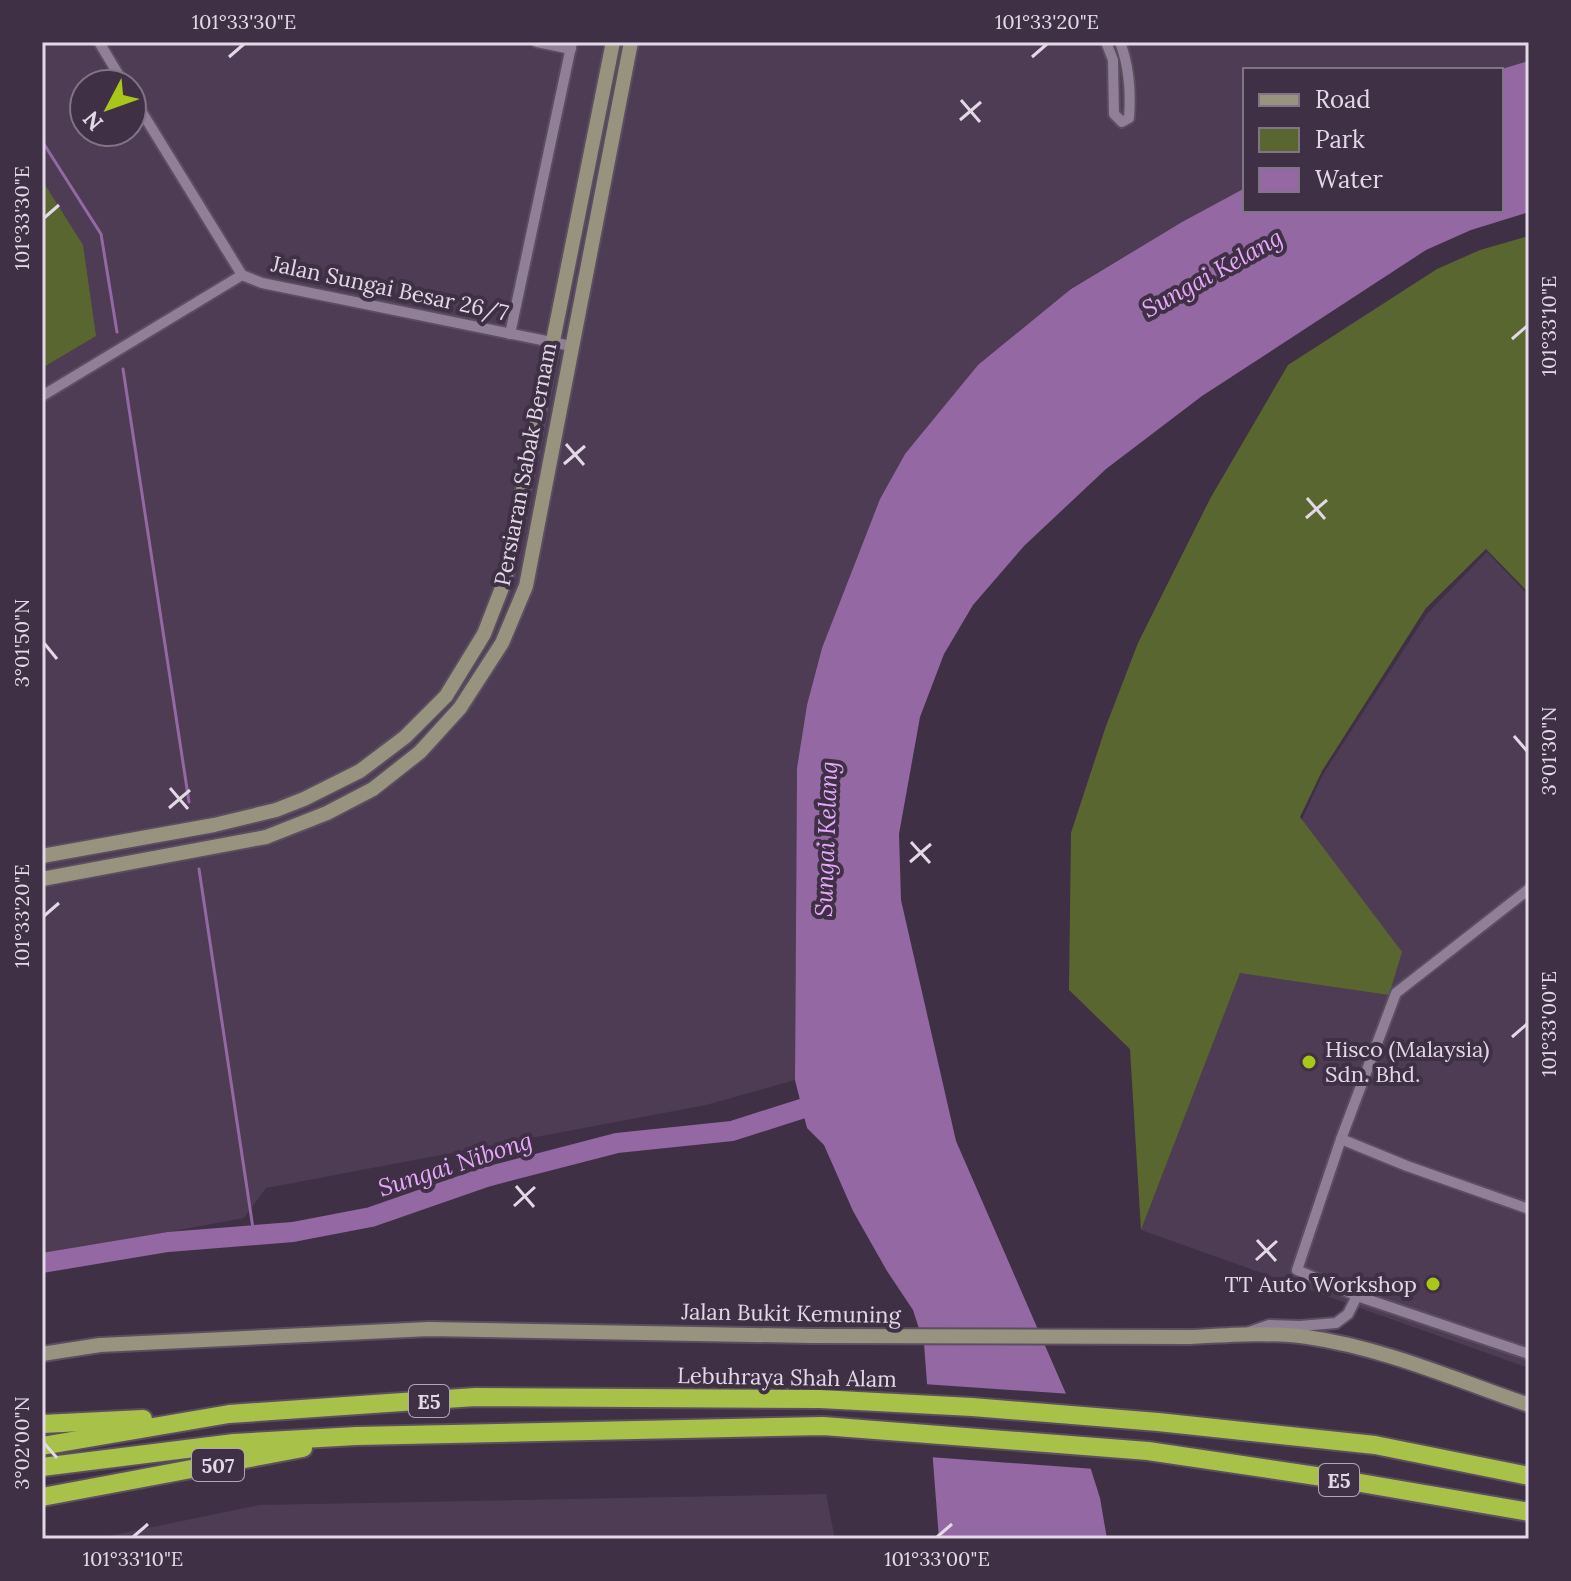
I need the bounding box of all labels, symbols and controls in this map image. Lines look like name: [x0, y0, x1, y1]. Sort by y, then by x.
text: 101°33'30"E: [192, 9, 296, 34]
text: 101°33'20"E: [995, 9, 1099, 34]
north arrow: [68, 68, 148, 148]
legend: [1243, 68, 1503, 212]
text: Road: [1315, 84, 1371, 115]
text: N: [77, 106, 109, 137]
text: Park: [1315, 124, 1365, 155]
text: Water: [1315, 164, 1383, 195]
text: 101°33'30"E: [9, 166, 34, 270]
water label: Sungai Kelang: [1136, 222, 1288, 324]
street label: Jalan Sungai Besar 26/7: [268, 249, 511, 327]
text: 101°33'10"E: [1536, 276, 1561, 376]
street label: Persiaran Sabak Bernam: [488, 340, 562, 588]
text: 3°01'50"N: [9, 599, 34, 687]
text: 3°01'30"N: [1536, 707, 1561, 795]
water label: Sungai Kelang: [808, 760, 844, 918]
text: 101°33'20"E: [9, 864, 34, 968]
text: 101°33'00"E: [1536, 971, 1561, 1077]
place label: Hisco (Malaysia) Sdn. Bhd.: [1325, 1035, 1490, 1088]
marker: Hisco (Malaysia) Sdn. Bhd.: [1300, 1053, 1318, 1071]
water label: Sungai Nibong: [374, 1124, 536, 1204]
place label: TT Auto Workshop: [1224, 1270, 1417, 1298]
marker: TT Auto Workshop: [1424, 1275, 1442, 1293]
street label: Jalan Bukit Kemuning: [680, 1297, 902, 1329]
street label: Lebuhraya Shah Alam: [677, 1361, 897, 1393]
road number: E5: [409, 1385, 449, 1417]
text: 3°02'00"N: [9, 1396, 34, 1490]
road number: 507: [192, 1449, 244, 1481]
road number: E5: [1319, 1464, 1359, 1496]
text: 101°33'10"E: [83, 1546, 183, 1571]
text: 101°33'00"E: [884, 1546, 990, 1571]

